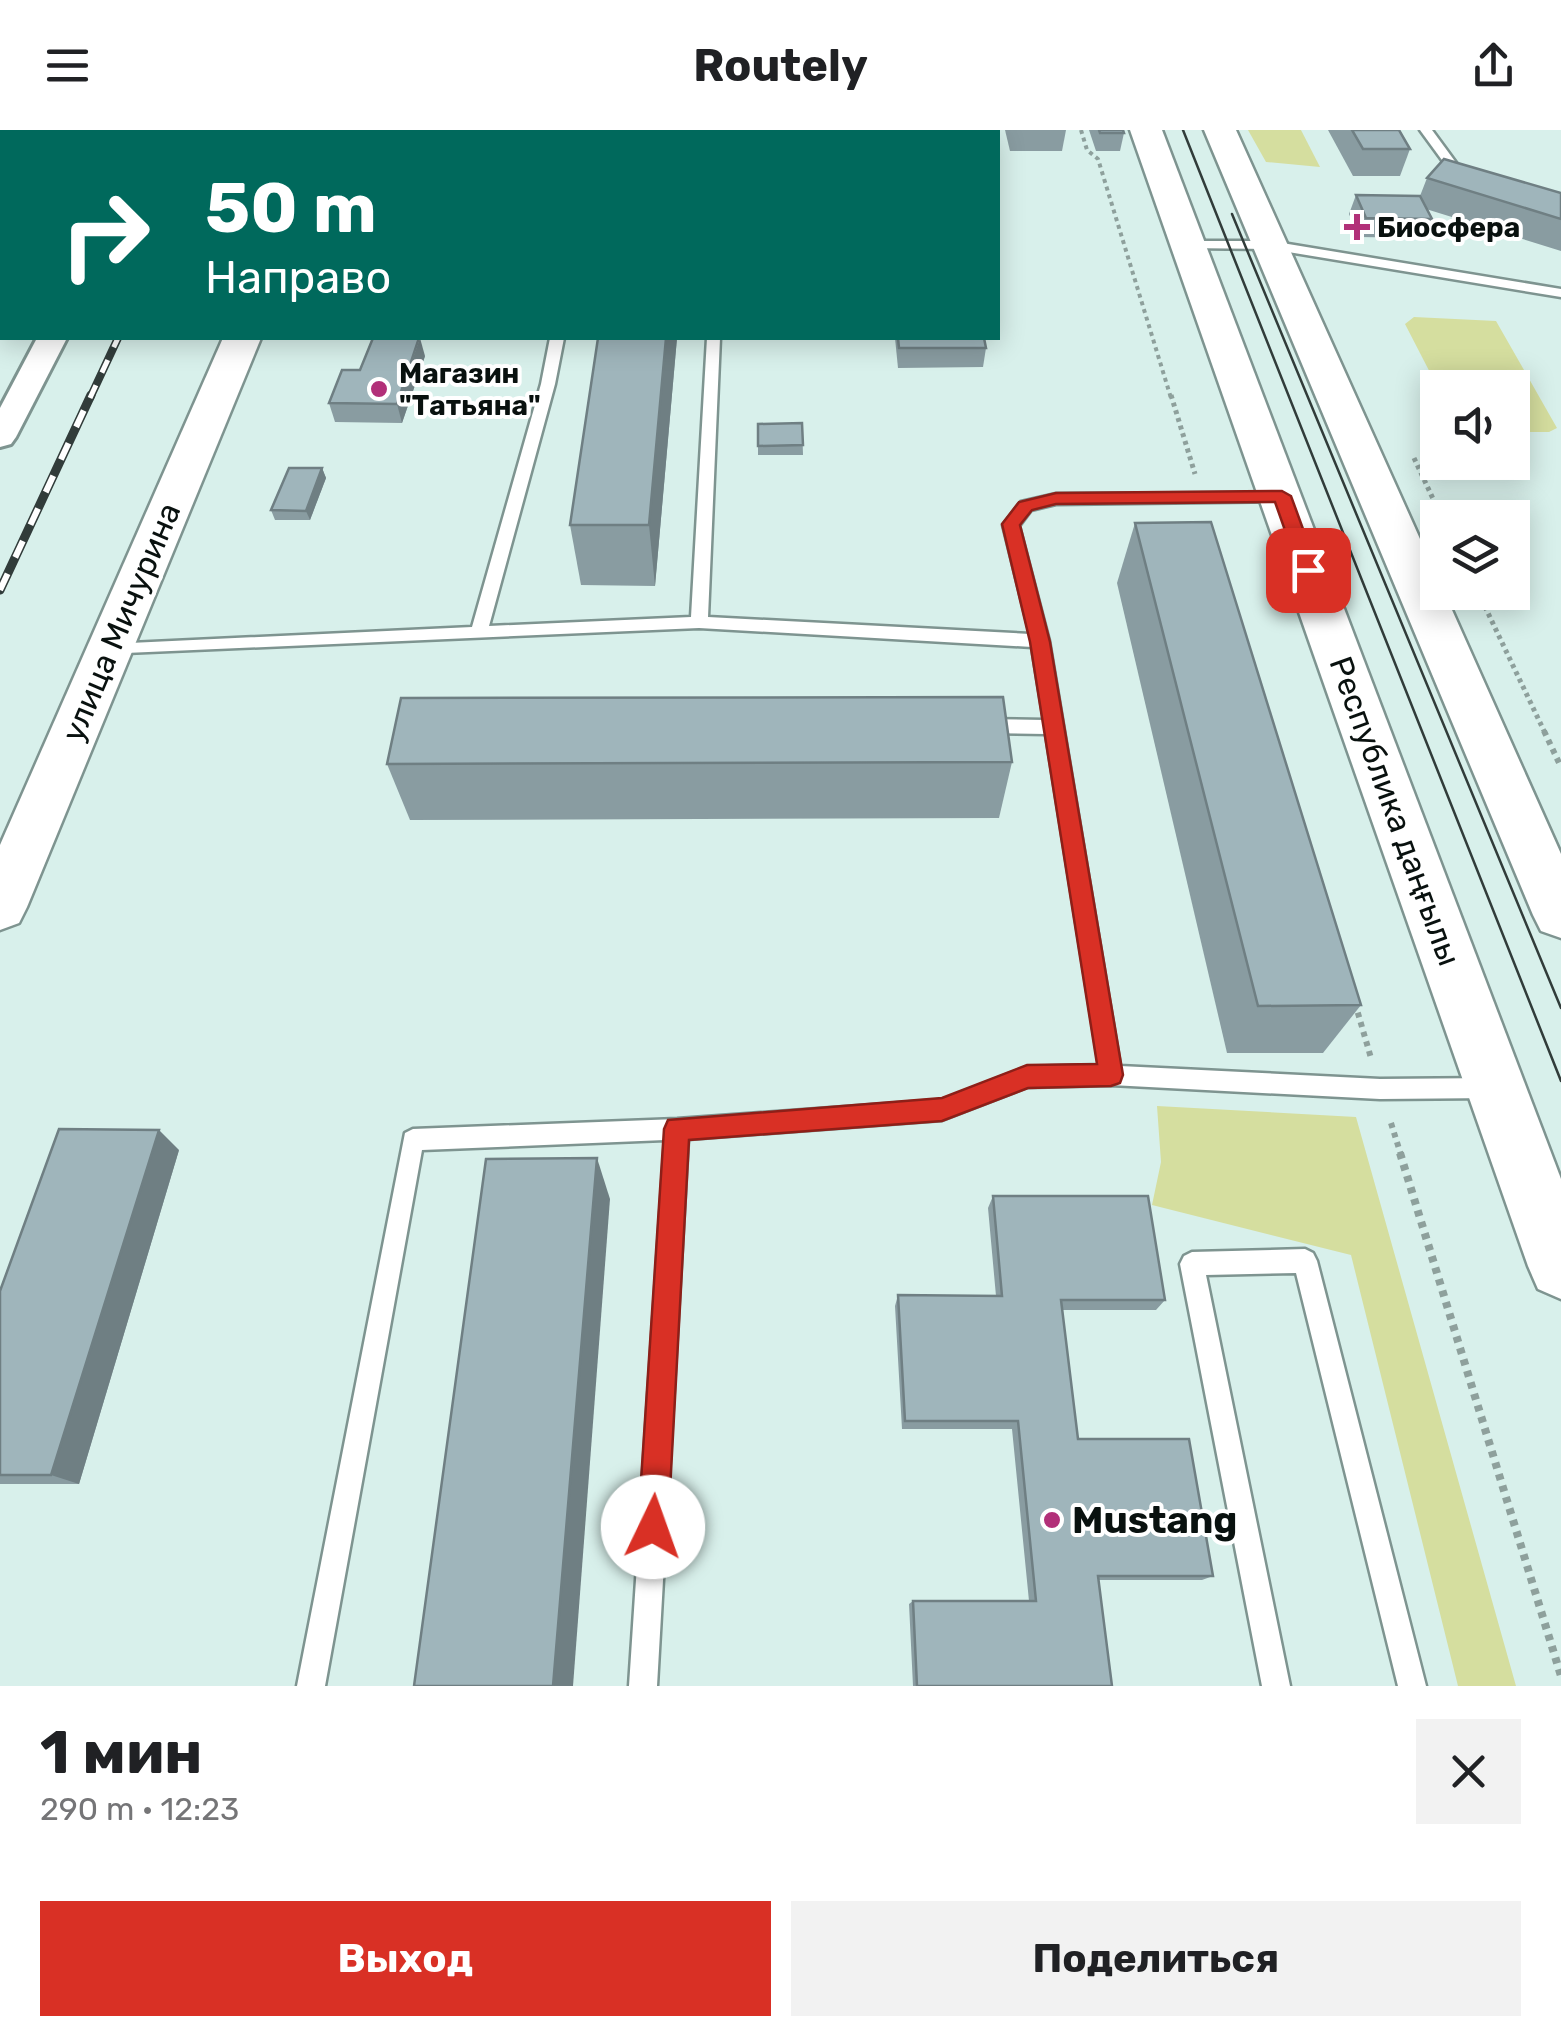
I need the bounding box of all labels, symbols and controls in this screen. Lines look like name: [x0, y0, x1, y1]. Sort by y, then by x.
icon: menu: [40, 38, 95, 93]
icon: share: [1466, 38, 1521, 93]
text: Routely: [693, 39, 868, 92]
text: 50 m: [205, 167, 377, 250]
icon: right: [40, 170, 170, 300]
place label: Биосфера: [1377, 211, 1520, 244]
marker: Биосфера: [1346, 216, 1368, 238]
text: Направо: [205, 251, 391, 304]
place label: Магазин "Татьяна": [399, 357, 541, 422]
map controls: [1420, 370, 1530, 610]
button: sound: [1420, 370, 1530, 480]
marker: Магазин "Татьяна": [368, 378, 390, 400]
street label: улица Мичурина: [54, 497, 188, 747]
button: layers: [1420, 500, 1530, 610]
pin: [1266, 528, 1351, 613]
icon: arrive: [1281, 543, 1336, 598]
street label: Республика даңғылы: [1321, 651, 1469, 971]
position arrow: [601, 1475, 705, 1579]
place label: Mustang: [1072, 1497, 1237, 1543]
marker: Mustang: [1041, 1509, 1063, 1531]
text: 1 мин: [40, 1717, 203, 1788]
button: close: [1416, 1719, 1521, 1824]
text: 290 m · 12:23: [40, 1790, 239, 1828]
button: Выход: [40, 1901, 771, 2016]
button: Поделиться: [791, 1901, 1521, 2016]

